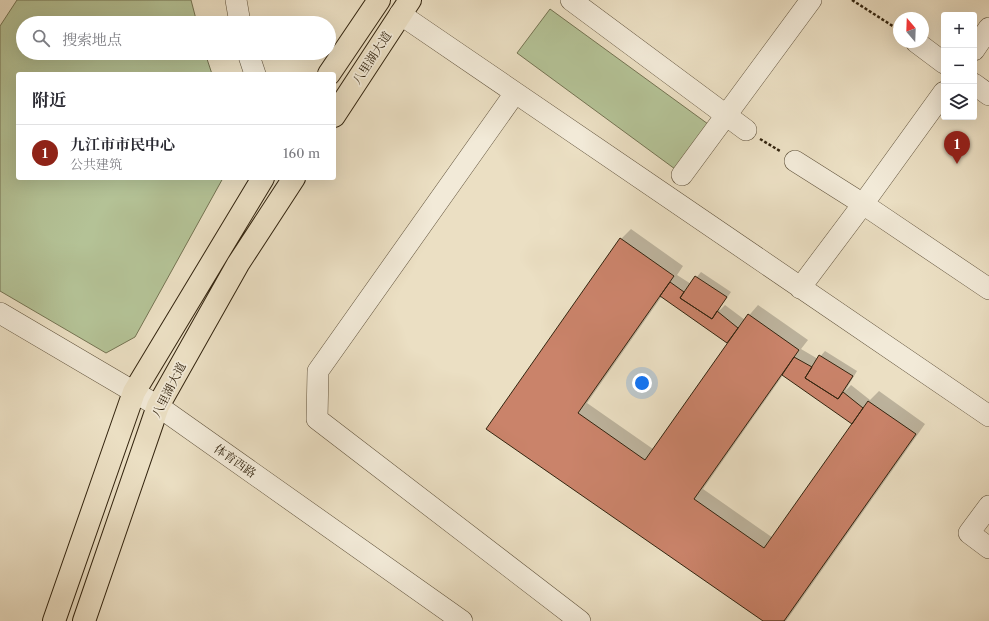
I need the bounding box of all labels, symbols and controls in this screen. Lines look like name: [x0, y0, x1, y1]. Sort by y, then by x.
north arrow: [893, 12, 929, 48]
map controls: [941, 12, 977, 120]
button: +: [941, 12, 977, 48]
search box: [16, 16, 336, 60]
icon: search: [30, 27, 52, 49]
street label: 八里湖大道: [349, 28, 394, 87]
text: 搜索地点: [62, 30, 122, 49]
button: −: [941, 48, 977, 84]
button: layers: [941, 84, 977, 120]
text: 附近: [32, 90, 66, 110]
pin: 1: [944, 131, 970, 164]
text: 九江市市民中心: [70, 135, 175, 154]
text: 1: [42, 145, 48, 161]
text: 160 m: [283, 145, 320, 161]
text: 公共建筑: [70, 156, 122, 172]
street label: 八里湖大道: [148, 360, 189, 420]
your location: [632, 373, 652, 393]
street label: 体育西路: [211, 441, 259, 481]

